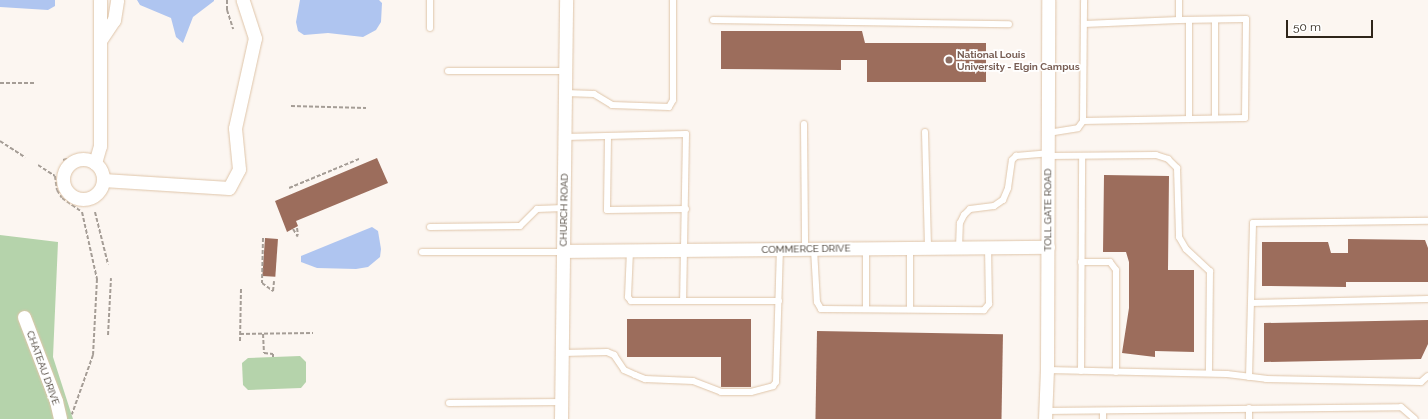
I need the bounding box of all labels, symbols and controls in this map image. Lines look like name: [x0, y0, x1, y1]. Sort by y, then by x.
scale bar: [1288, 12, 1375, 38]
text: 50 m: [1293, 20, 1321, 34]
place label: National Louis University - Elgin Campus: [957, 48, 1080, 72]
marker: National Louis University - Elgin Campus: [944, 55, 954, 65]
street label: TOLL GATE ROAD: [1042, 168, 1054, 252]
street label: CHURCH ROAD: [557, 173, 571, 247]
street label: COMMERCE DRIVE: [761, 242, 851, 256]
street label: CHATEAU DRIVE: [24, 329, 62, 407]

